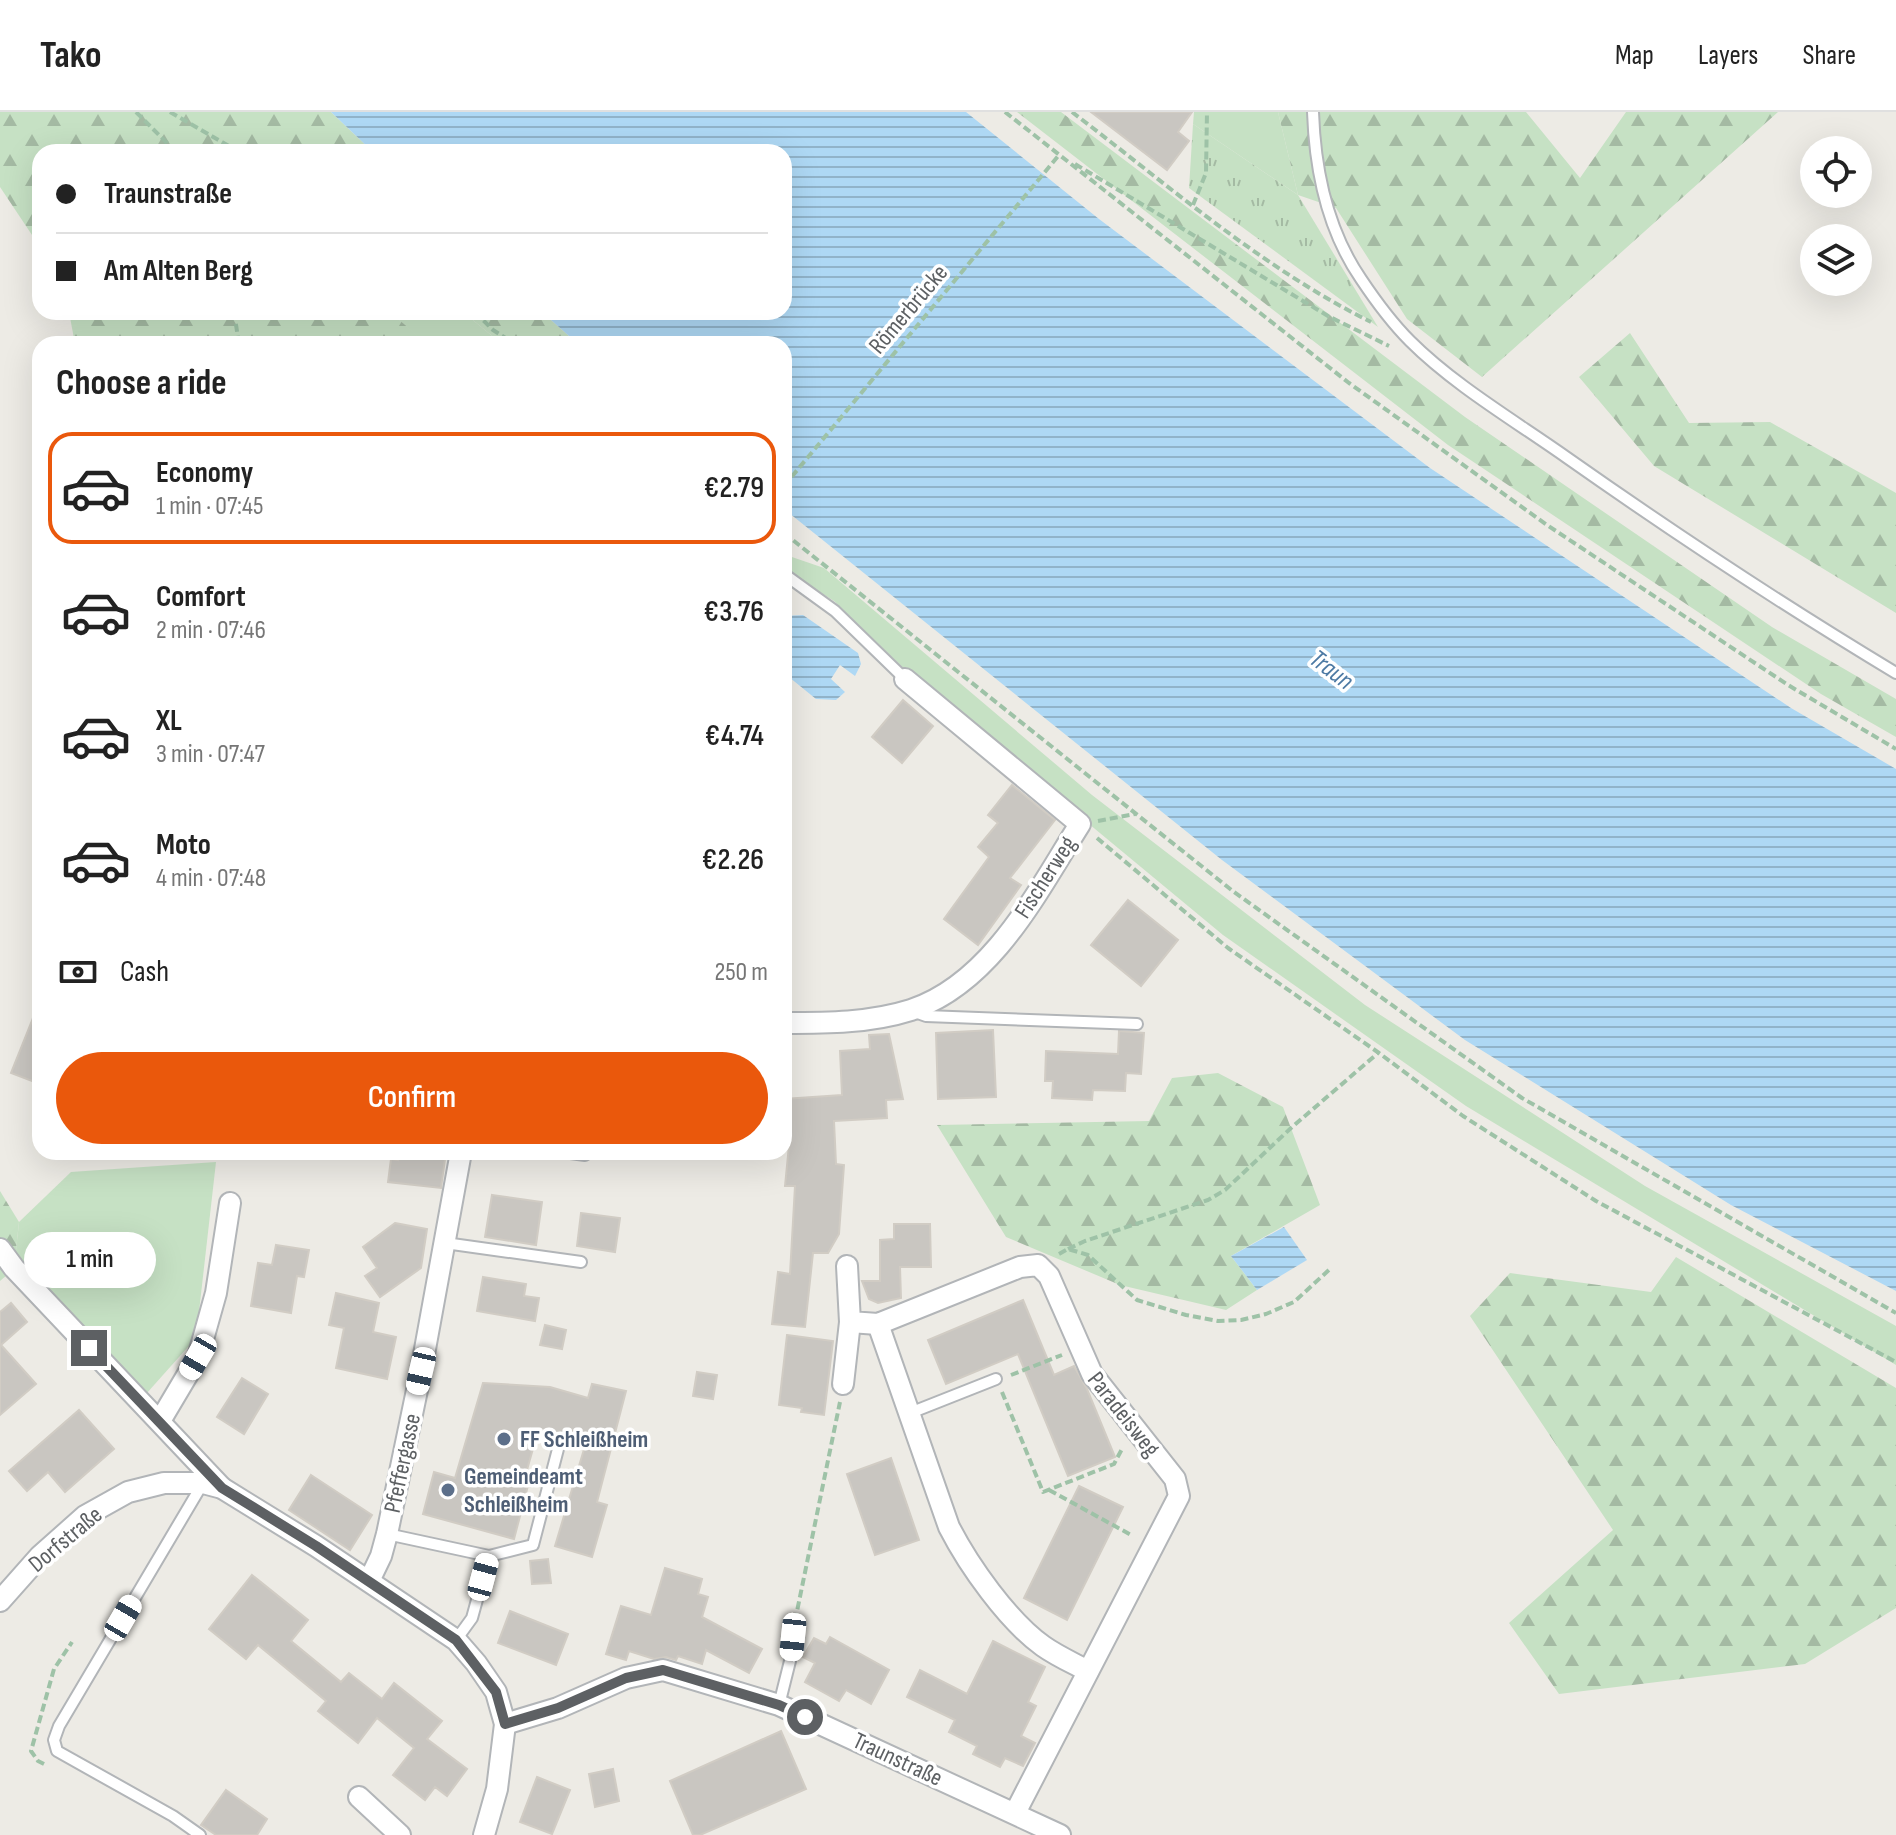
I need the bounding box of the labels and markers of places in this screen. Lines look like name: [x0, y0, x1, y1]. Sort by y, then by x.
place label: FF Schleißheim: [520, 1425, 648, 1454]
marker: FF Schleißheim: [495, 1430, 513, 1448]
place label: Gemeindeamt Schleißheim: [464, 1462, 583, 1519]
marker: Gemeindeamt Schleißheim: [439, 1481, 457, 1499]

